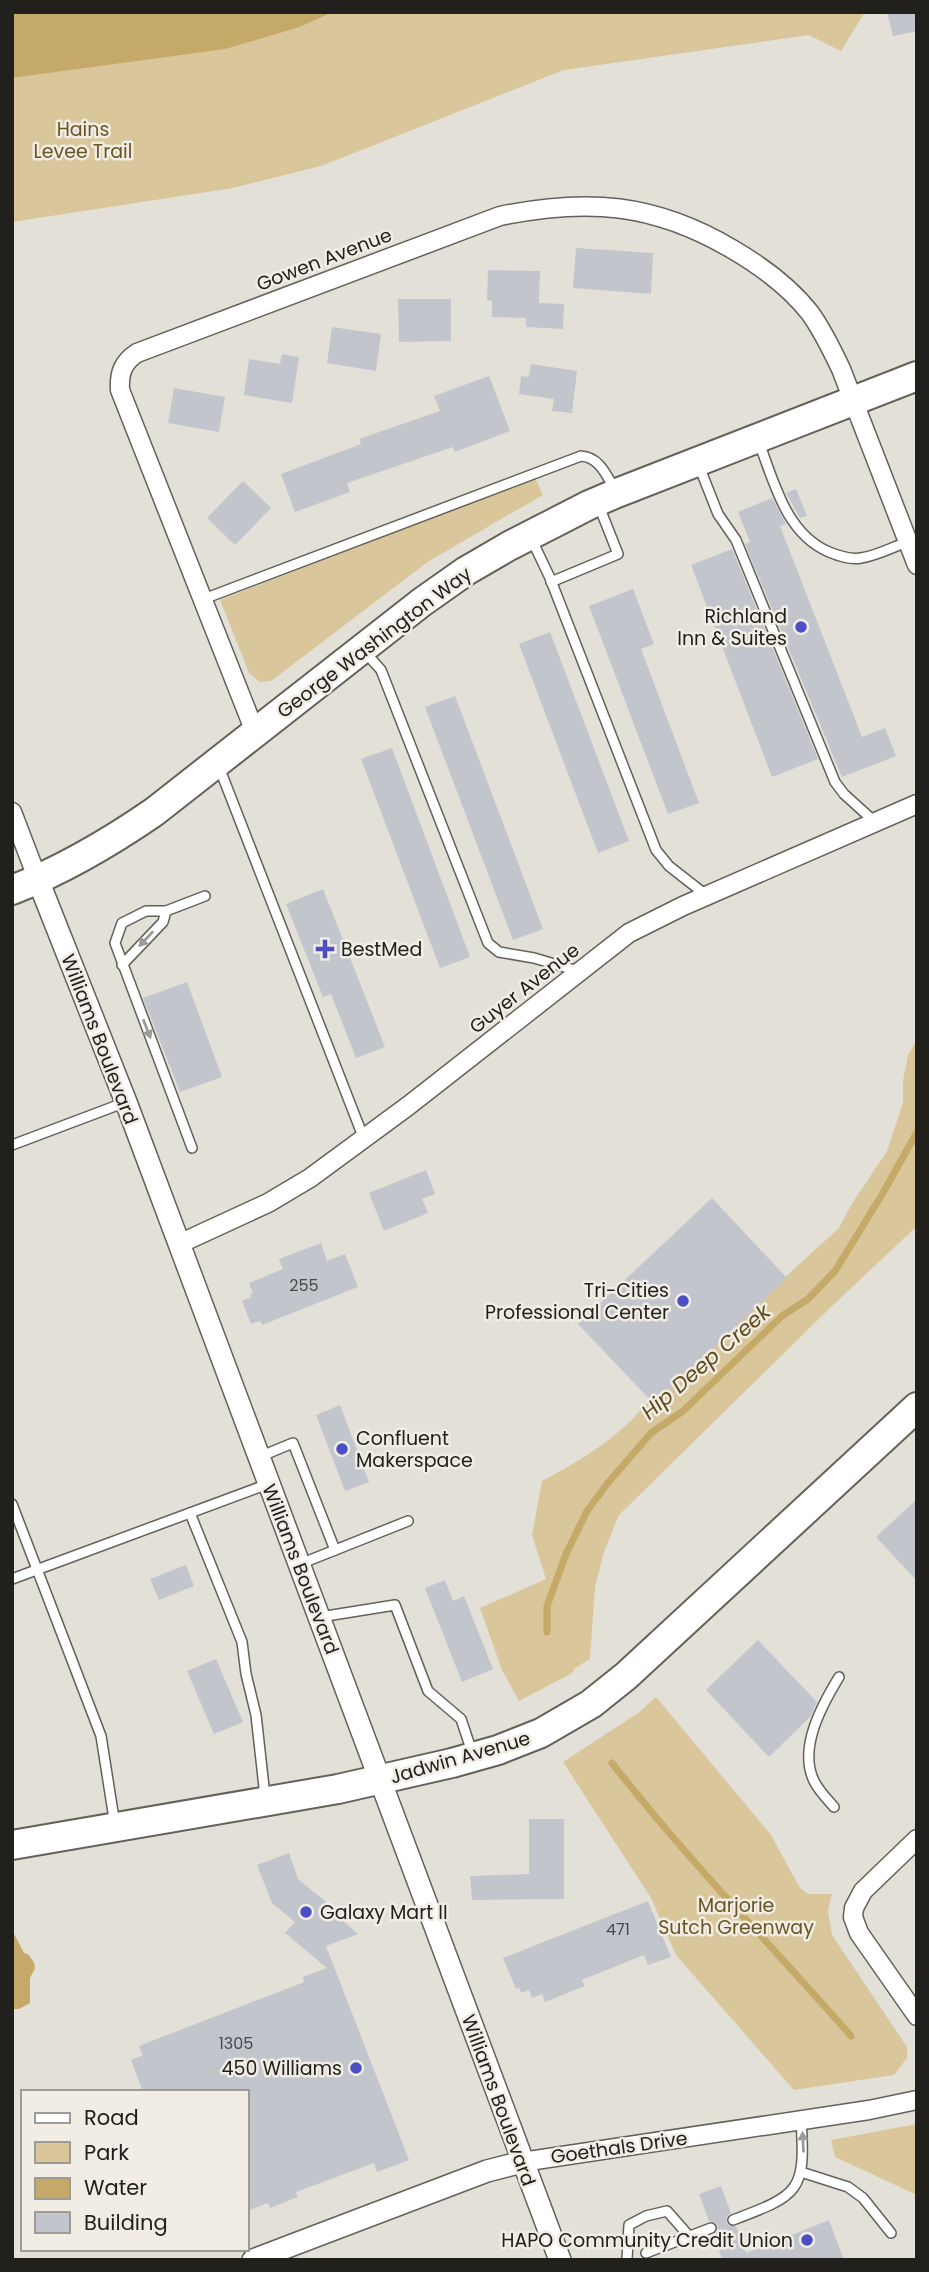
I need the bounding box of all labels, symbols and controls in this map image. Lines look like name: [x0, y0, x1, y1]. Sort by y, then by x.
park label: Hains Levee Trail: [34, 116, 132, 165]
street label: Gowen Avenue: [253, 221, 396, 298]
street label: George Washington Way: [272, 560, 477, 725]
place label: Richland Inn & Suites: [677, 603, 787, 652]
marker: Richland Inn & Suites: [793, 619, 809, 635]
one-way arrow: [139, 930, 155, 947]
place label: BestMed: [341, 936, 422, 963]
street label: Guyer Avenue: [464, 937, 585, 1040]
marker: BestMed: [315, 939, 335, 959]
street label: Williams Boulevard: [55, 950, 144, 1128]
one-way arrow: [141, 1019, 152, 1040]
house number: 255: [289, 1274, 319, 1297]
place label: Tri-Cities Professional Center: [485, 1277, 669, 1326]
marker: Tri-Cities Professional Center: [675, 1293, 691, 1309]
water label: Hip Deep Creek: [635, 1297, 777, 1426]
place label: Confluent Makerspace: [356, 1425, 473, 1474]
marker: Confluent Makerspace: [334, 1441, 350, 1457]
street label: Williams Boulevard: [256, 1480, 345, 1658]
street label: Jadwin Avenue: [387, 1725, 533, 1790]
park label: Marjorie Sutch Greenway: [658, 1892, 814, 1941]
place label: Galaxy Mart II: [320, 1899, 448, 1926]
marker: Galaxy Mart II: [298, 1904, 314, 1920]
house number: 471: [606, 1918, 630, 1941]
street label: Williams Boulevard: [455, 2011, 542, 2190]
house number: 1305: [219, 2032, 253, 2055]
place label: 450 Williams: [222, 2055, 342, 2082]
marker: 450 Williams: [348, 2060, 364, 2076]
legend: [21, 2090, 248, 2251]
text: Road: [84, 2103, 139, 2132]
street label: Goethals Drive: [549, 2125, 689, 2170]
one-way arrow: [797, 2131, 808, 2153]
text: Park: [84, 2138, 129, 2167]
text: Water: [84, 2173, 147, 2202]
text: Building: [84, 2208, 168, 2237]
place label: HAPO Community Credit Union: [501, 2227, 793, 2254]
marker: HAPO Community Credit Union: [799, 2232, 815, 2248]

